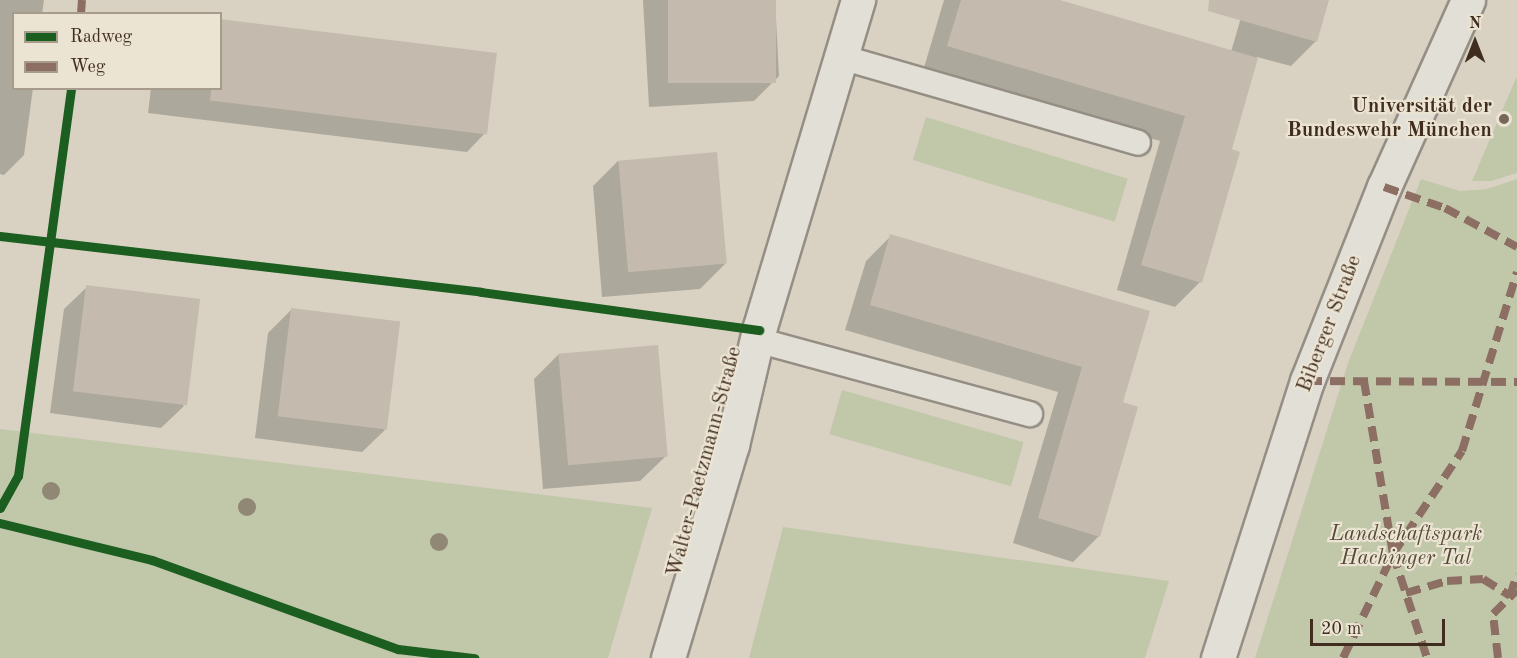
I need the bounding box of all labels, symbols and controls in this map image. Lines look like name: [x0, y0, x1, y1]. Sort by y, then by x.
legend: [12, 12, 222, 90]
north arrow: [1445, 12, 1505, 72]
text: N: [1469, 16, 1481, 32]
text: Radweg: [70, 28, 132, 46]
text: Weg: [70, 58, 106, 76]
place label: Universität der Bundeswehr München: [1287, 94, 1492, 144]
marker: Universität der Bundeswehr München: [1497, 112, 1511, 126]
street label: Biberger Straße: [1292, 252, 1368, 396]
street label: Walter-Paetzmann-Straße: [662, 344, 748, 580]
park label: Landschaftspark Hachinger Tal: [1330, 522, 1482, 572]
scale bar: [1313, 607, 1448, 645]
text: 20 m: [1321, 620, 1361, 638]

